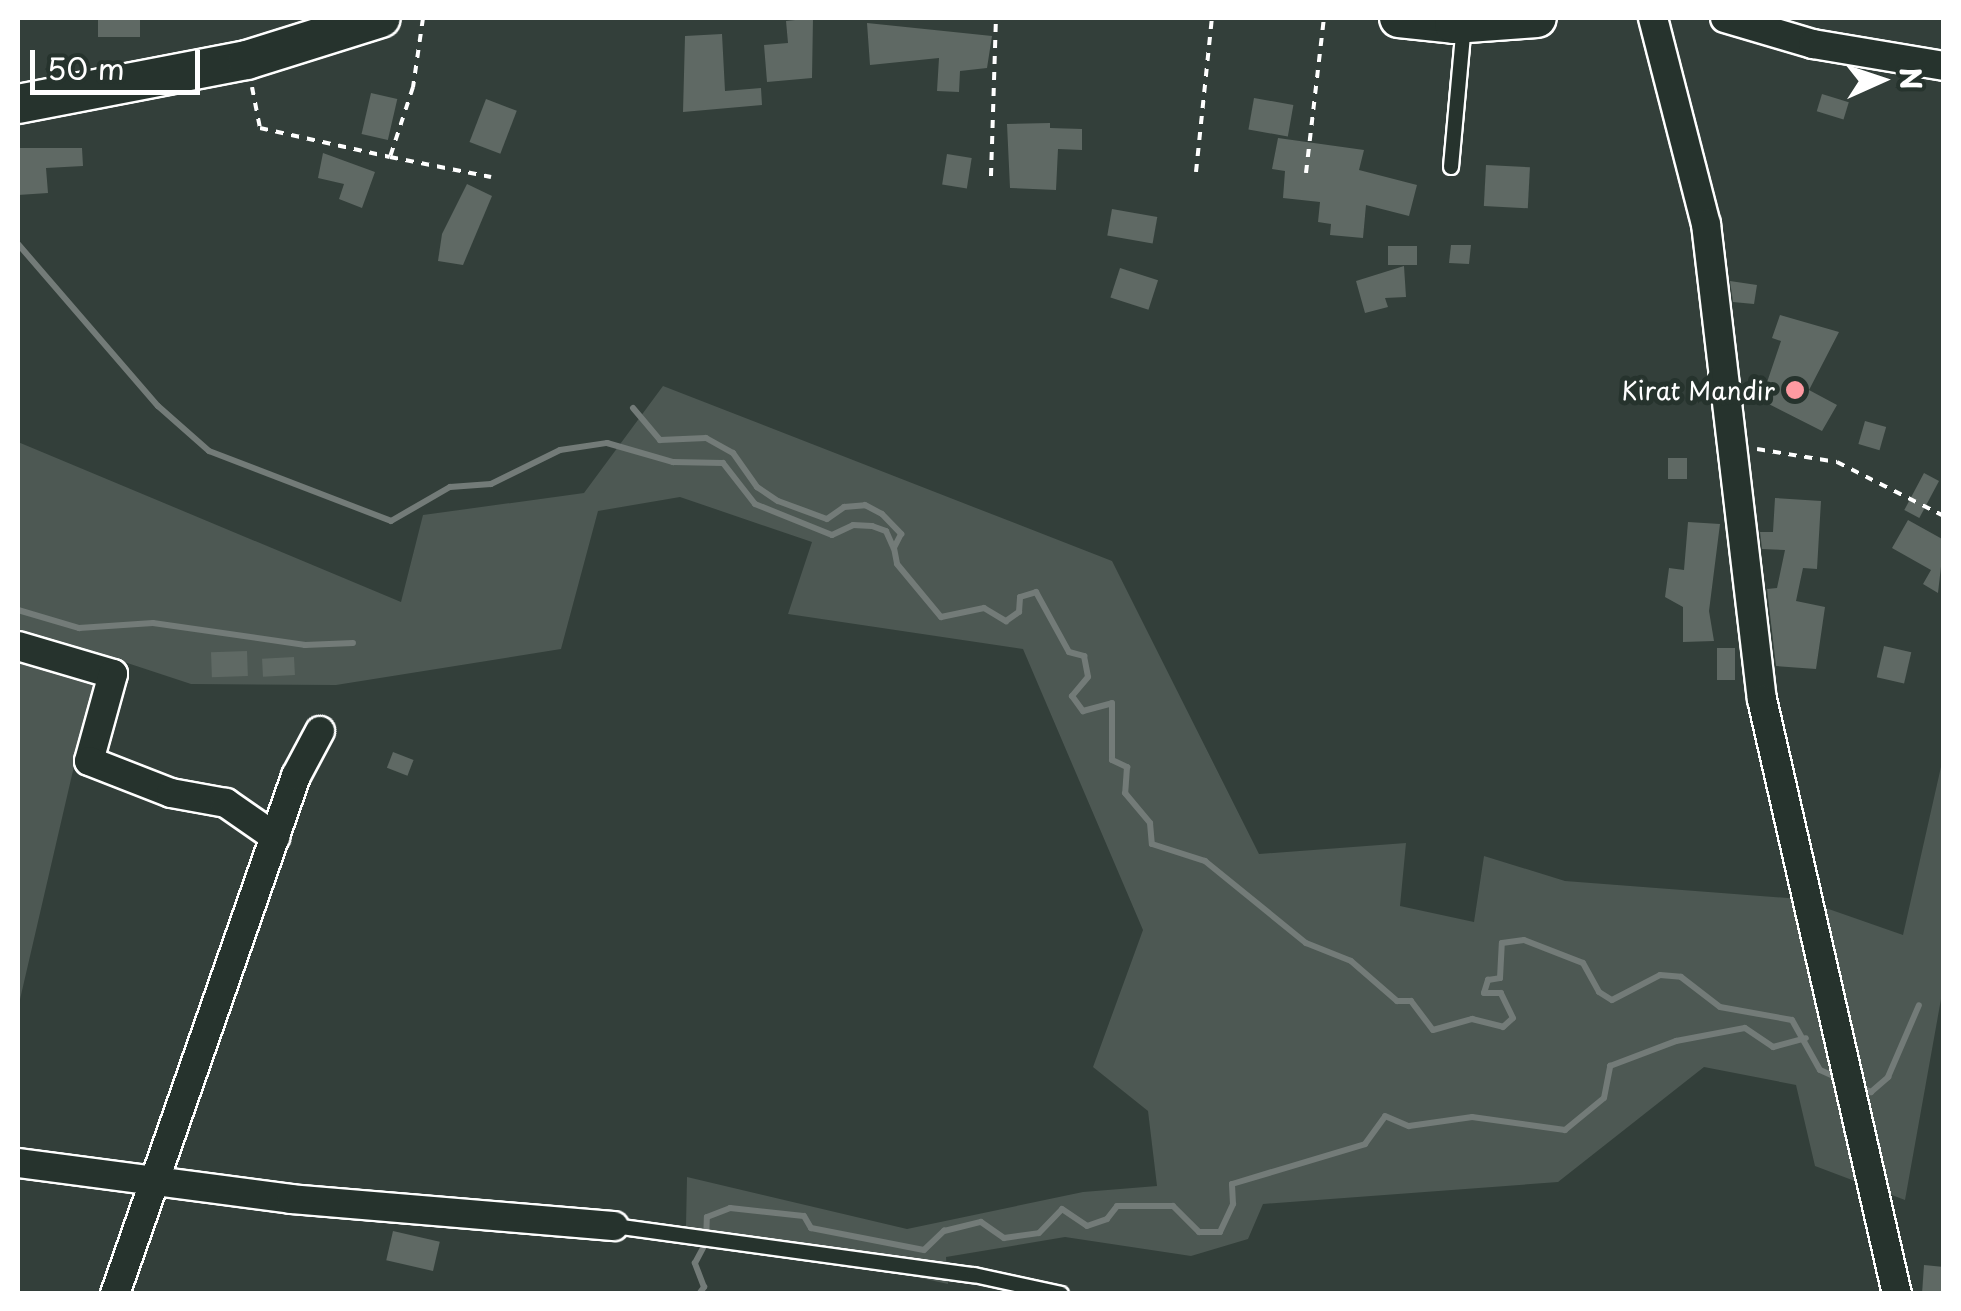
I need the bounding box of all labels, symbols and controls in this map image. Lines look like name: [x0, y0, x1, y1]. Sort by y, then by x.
scale bar: [35, 30, 205, 92]
north arrow: [1831, 30, 1931, 130]
text: 50 m: [47, 45, 125, 90]
text: N: [1889, 66, 1934, 91]
place label: Kirat Mandir: [1620, 375, 1775, 405]
marker: Kirat Mandir: [1784, 379, 1806, 401]

